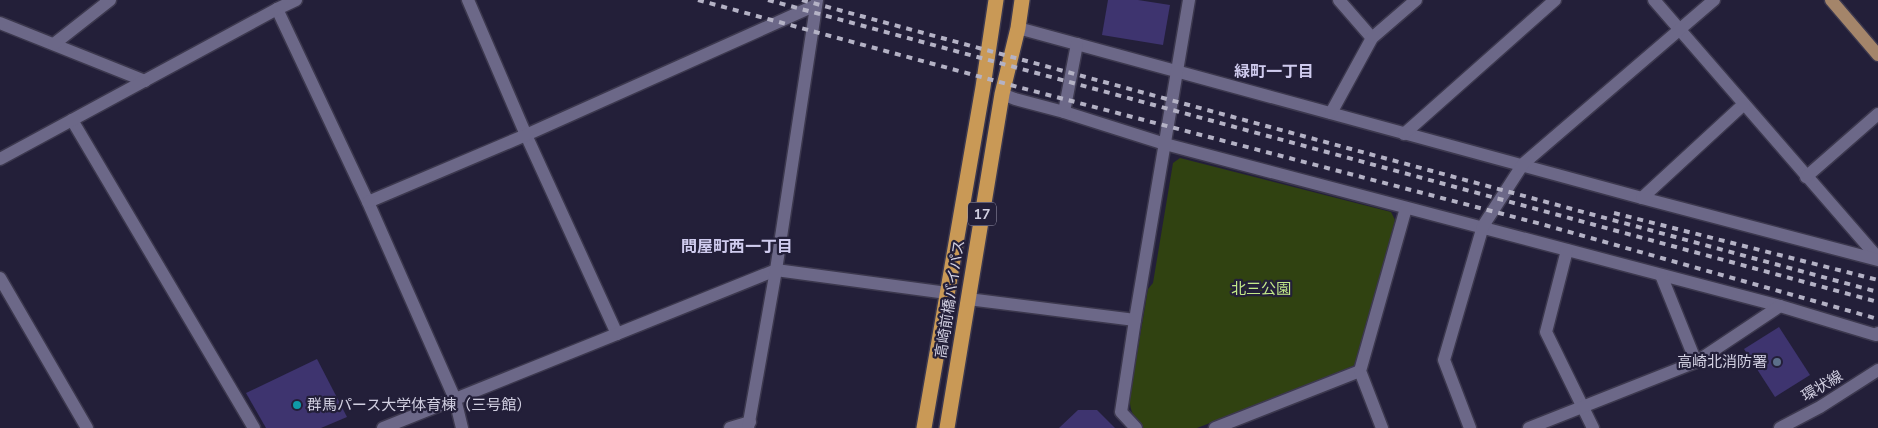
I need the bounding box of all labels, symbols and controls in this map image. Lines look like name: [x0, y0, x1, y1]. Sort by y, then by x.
district label: 緑町一丁目: [1234, 61, 1314, 83]
road number: 17: [968, 202, 996, 225]
district label: 問屋町西一丁目: [681, 236, 793, 258]
street label: 高崎前橋バイパス: [931, 238, 969, 360]
park label: 北三公園: [1231, 279, 1291, 299]
place label: 高崎北消防署: [1677, 352, 1767, 372]
marker: 高崎北消防署: [1771, 356, 1783, 368]
street label: 環状線: [1798, 366, 1846, 406]
place label: 群馬パース大学体育棟（三号館）: [307, 395, 531, 415]
marker: 群馬パース大学体育棟（三号館）: [291, 399, 303, 411]

